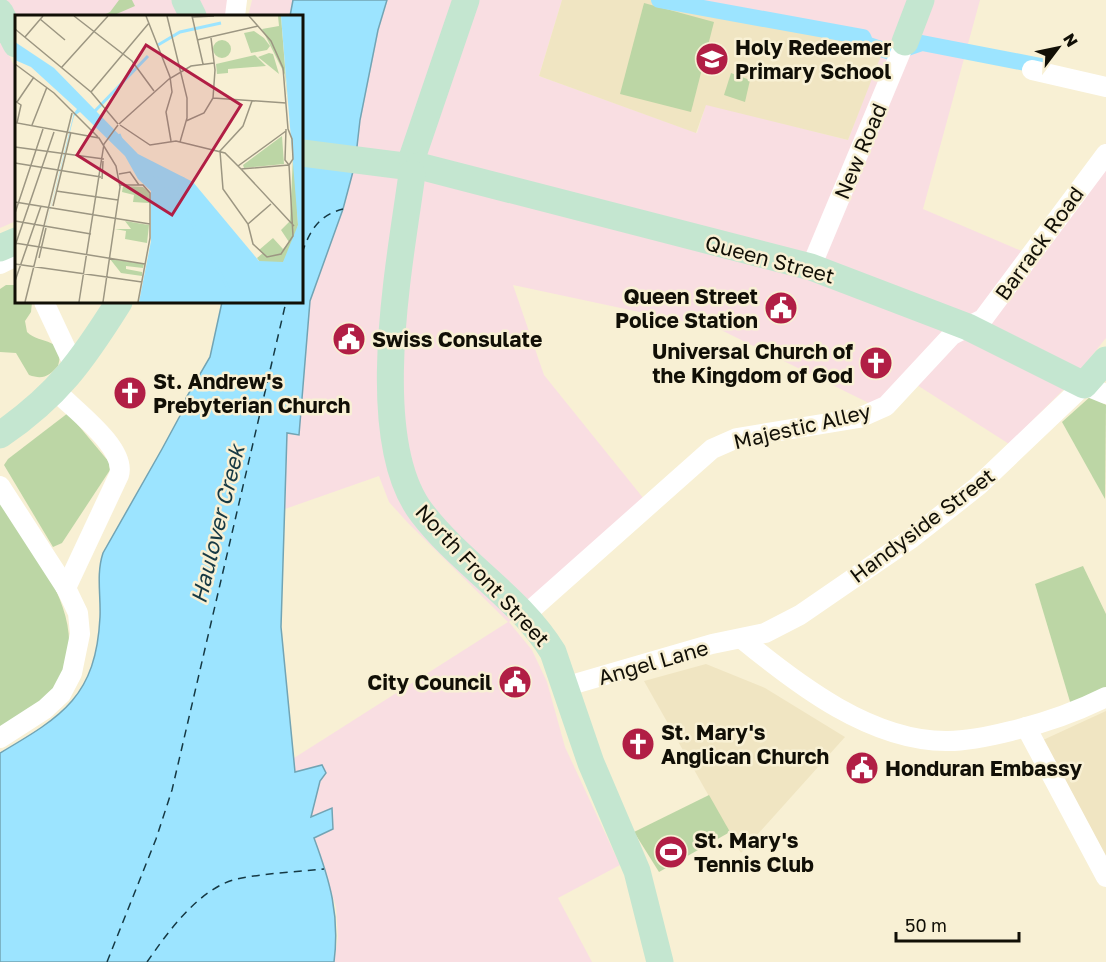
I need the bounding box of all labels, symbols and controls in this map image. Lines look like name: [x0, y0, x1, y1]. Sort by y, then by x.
inset map: [15, 15, 303, 303]
north arrow: [1028, 18, 1088, 78]
text: N: [1059, 30, 1082, 51]
place label: Holy Redeemer Primary School: [735, 34, 891, 84]
school or university icon: Holy Redeemer Primary School: [694, 41, 730, 77]
street label: New Road: [828, 99, 892, 203]
street label: Barrack Road: [989, 181, 1089, 305]
street label: Queen Street: [702, 229, 838, 289]
place label: Queen Street Police Station: [615, 283, 758, 333]
public building icon: Queen Street Police Station: [763, 290, 799, 326]
public building icon: Swiss Consulate: [331, 321, 367, 357]
place label: Swiss Consulate: [372, 326, 542, 352]
place label: Universal Church of the Kingdom of God: [652, 338, 853, 388]
church icon: Universal Church of the Kingdom of God: [858, 345, 894, 381]
place label: St. Andrew's Prebyterian Church: [153, 368, 350, 418]
church icon: St. Andrew's Prebyterian Church: [112, 375, 148, 411]
street label: Majestic Alley: [731, 398, 873, 454]
water label: Haulover Creek: [184, 440, 250, 606]
street label: Handyside Street: [844, 462, 1000, 588]
street label: North Front Street: [410, 498, 556, 652]
street label: Angel Lane: [595, 634, 711, 690]
public building icon: City Council: [497, 664, 533, 700]
place label: City Council: [367, 669, 492, 695]
place label: St. Mary's Anglican Church: [661, 719, 829, 769]
church icon: St. Mary's Anglican Church: [620, 726, 656, 762]
public building icon: Honduran Embassy: [844, 750, 880, 786]
place label: Honduran Embassy: [885, 755, 1083, 781]
place label: St. Mary's Tennis Club: [694, 827, 814, 877]
sports icon: St. Mary's Tennis Club: [653, 834, 689, 870]
scale bar: [896, 905, 1019, 943]
text: 50 m: [905, 914, 947, 936]

